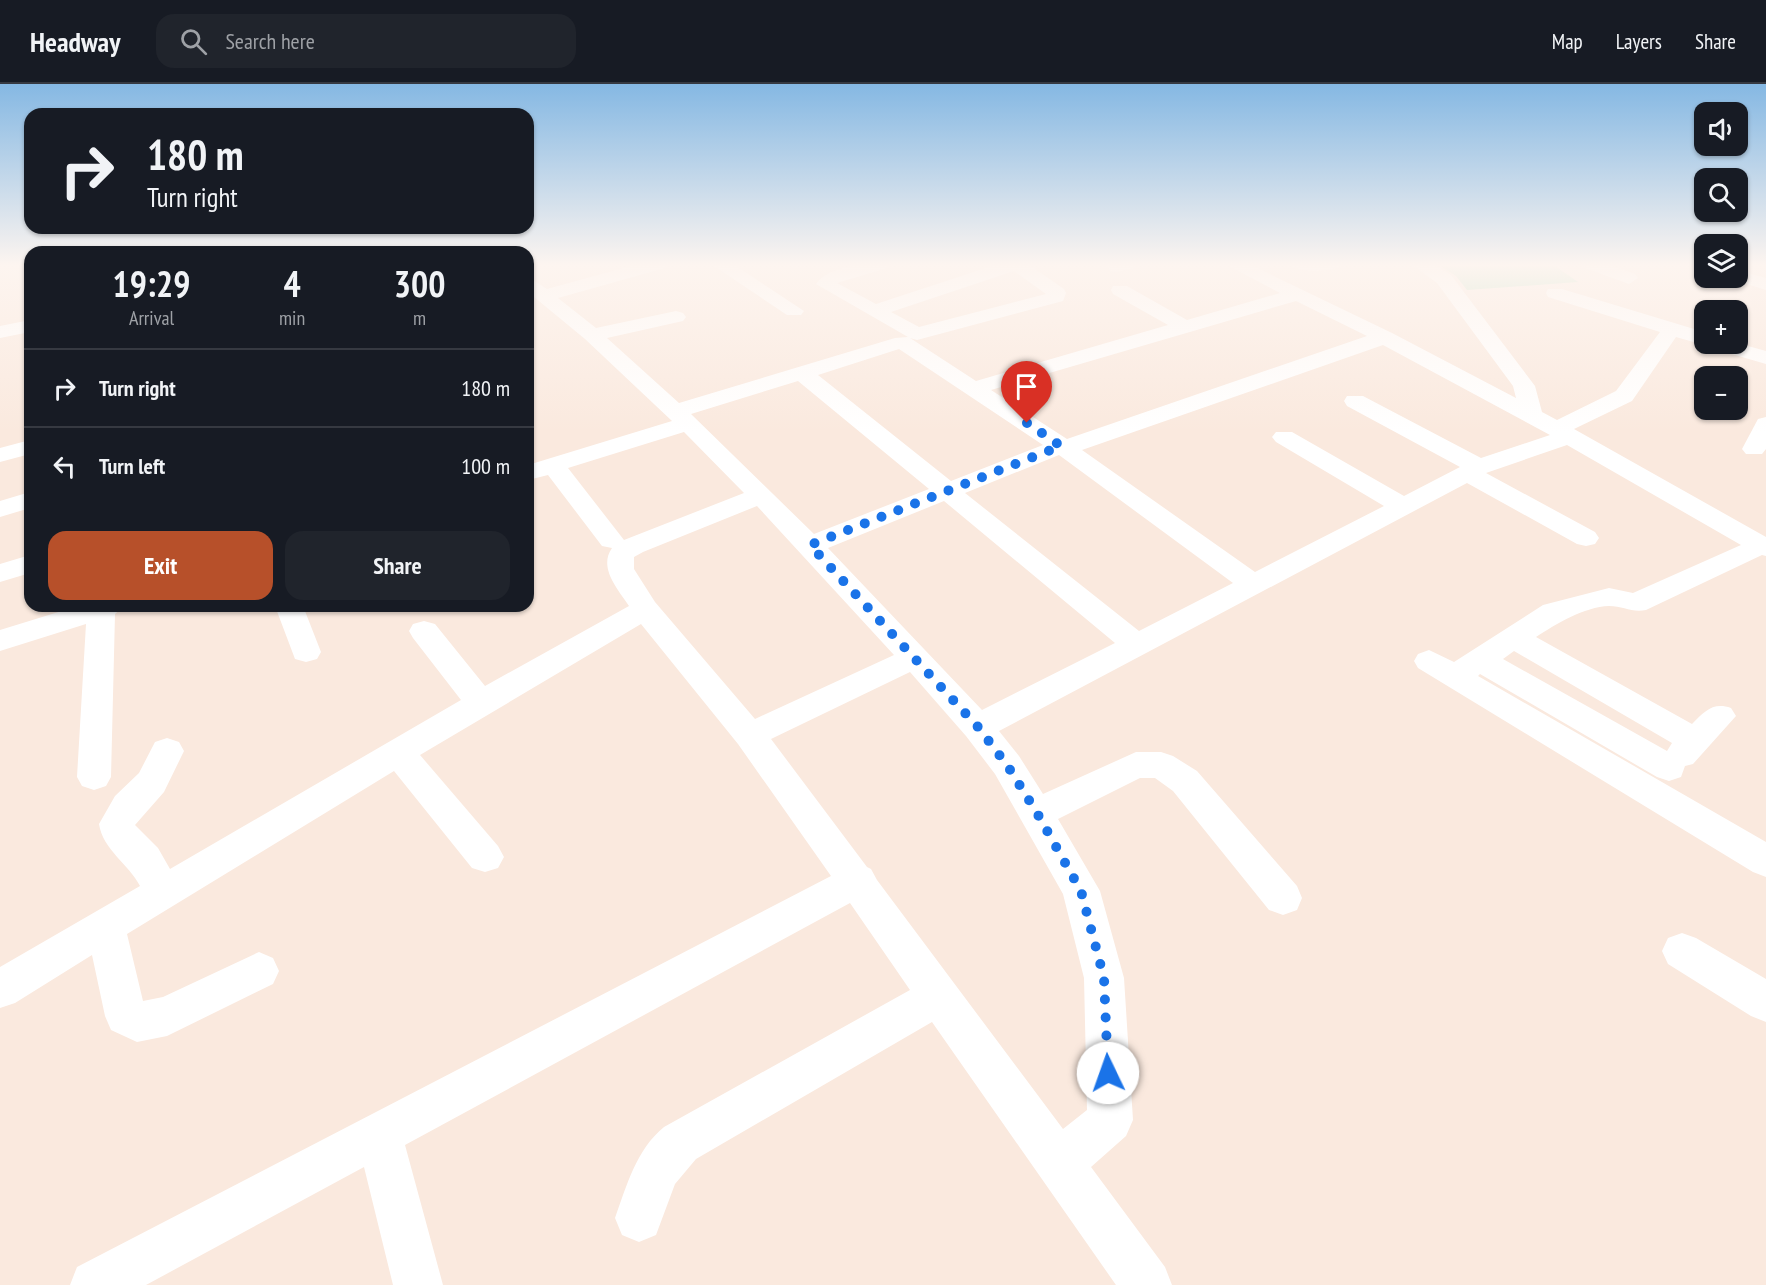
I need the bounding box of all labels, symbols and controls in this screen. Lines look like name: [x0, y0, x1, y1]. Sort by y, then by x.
search box: [156, 14, 576, 68]
text: Headway: [30, 23, 120, 60]
icon: search: [177, 25, 210, 58]
text: Search here: [225, 27, 315, 55]
text: Map: [1552, 28, 1583, 55]
text: Layers: [1616, 28, 1662, 55]
text: Share: [1695, 28, 1736, 55]
map controls: [1694, 102, 1748, 420]
button: sound: [1694, 102, 1748, 156]
text: 180 m: [147, 127, 244, 182]
icon: right: [48, 132, 126, 210]
button: search: [1694, 168, 1748, 222]
text: Turn right: [147, 180, 238, 214]
button: layers: [1694, 234, 1748, 288]
text: 19:29: [113, 260, 190, 307]
text: 4: [283, 260, 301, 307]
text: 300: [394, 260, 445, 307]
button: +: [1694, 300, 1748, 354]
text: Arrival: [129, 305, 174, 331]
text: min: [279, 305, 305, 331]
text: m: [413, 305, 426, 331]
pin: [1001, 361, 1052, 423]
button: −: [1694, 366, 1748, 420]
icon: arrive: [1010, 370, 1043, 403]
icon: right: [48, 372, 81, 405]
text: Turn right: [99, 374, 176, 402]
text: 180 m: [461, 374, 510, 402]
icon: left: [48, 450, 81, 483]
text: Turn left: [99, 452, 165, 480]
text: 100 m: [461, 452, 510, 480]
button: Exit: [48, 531, 273, 600]
button: Share: [285, 531, 510, 600]
position arrow: [1076, 1041, 1140, 1105]

